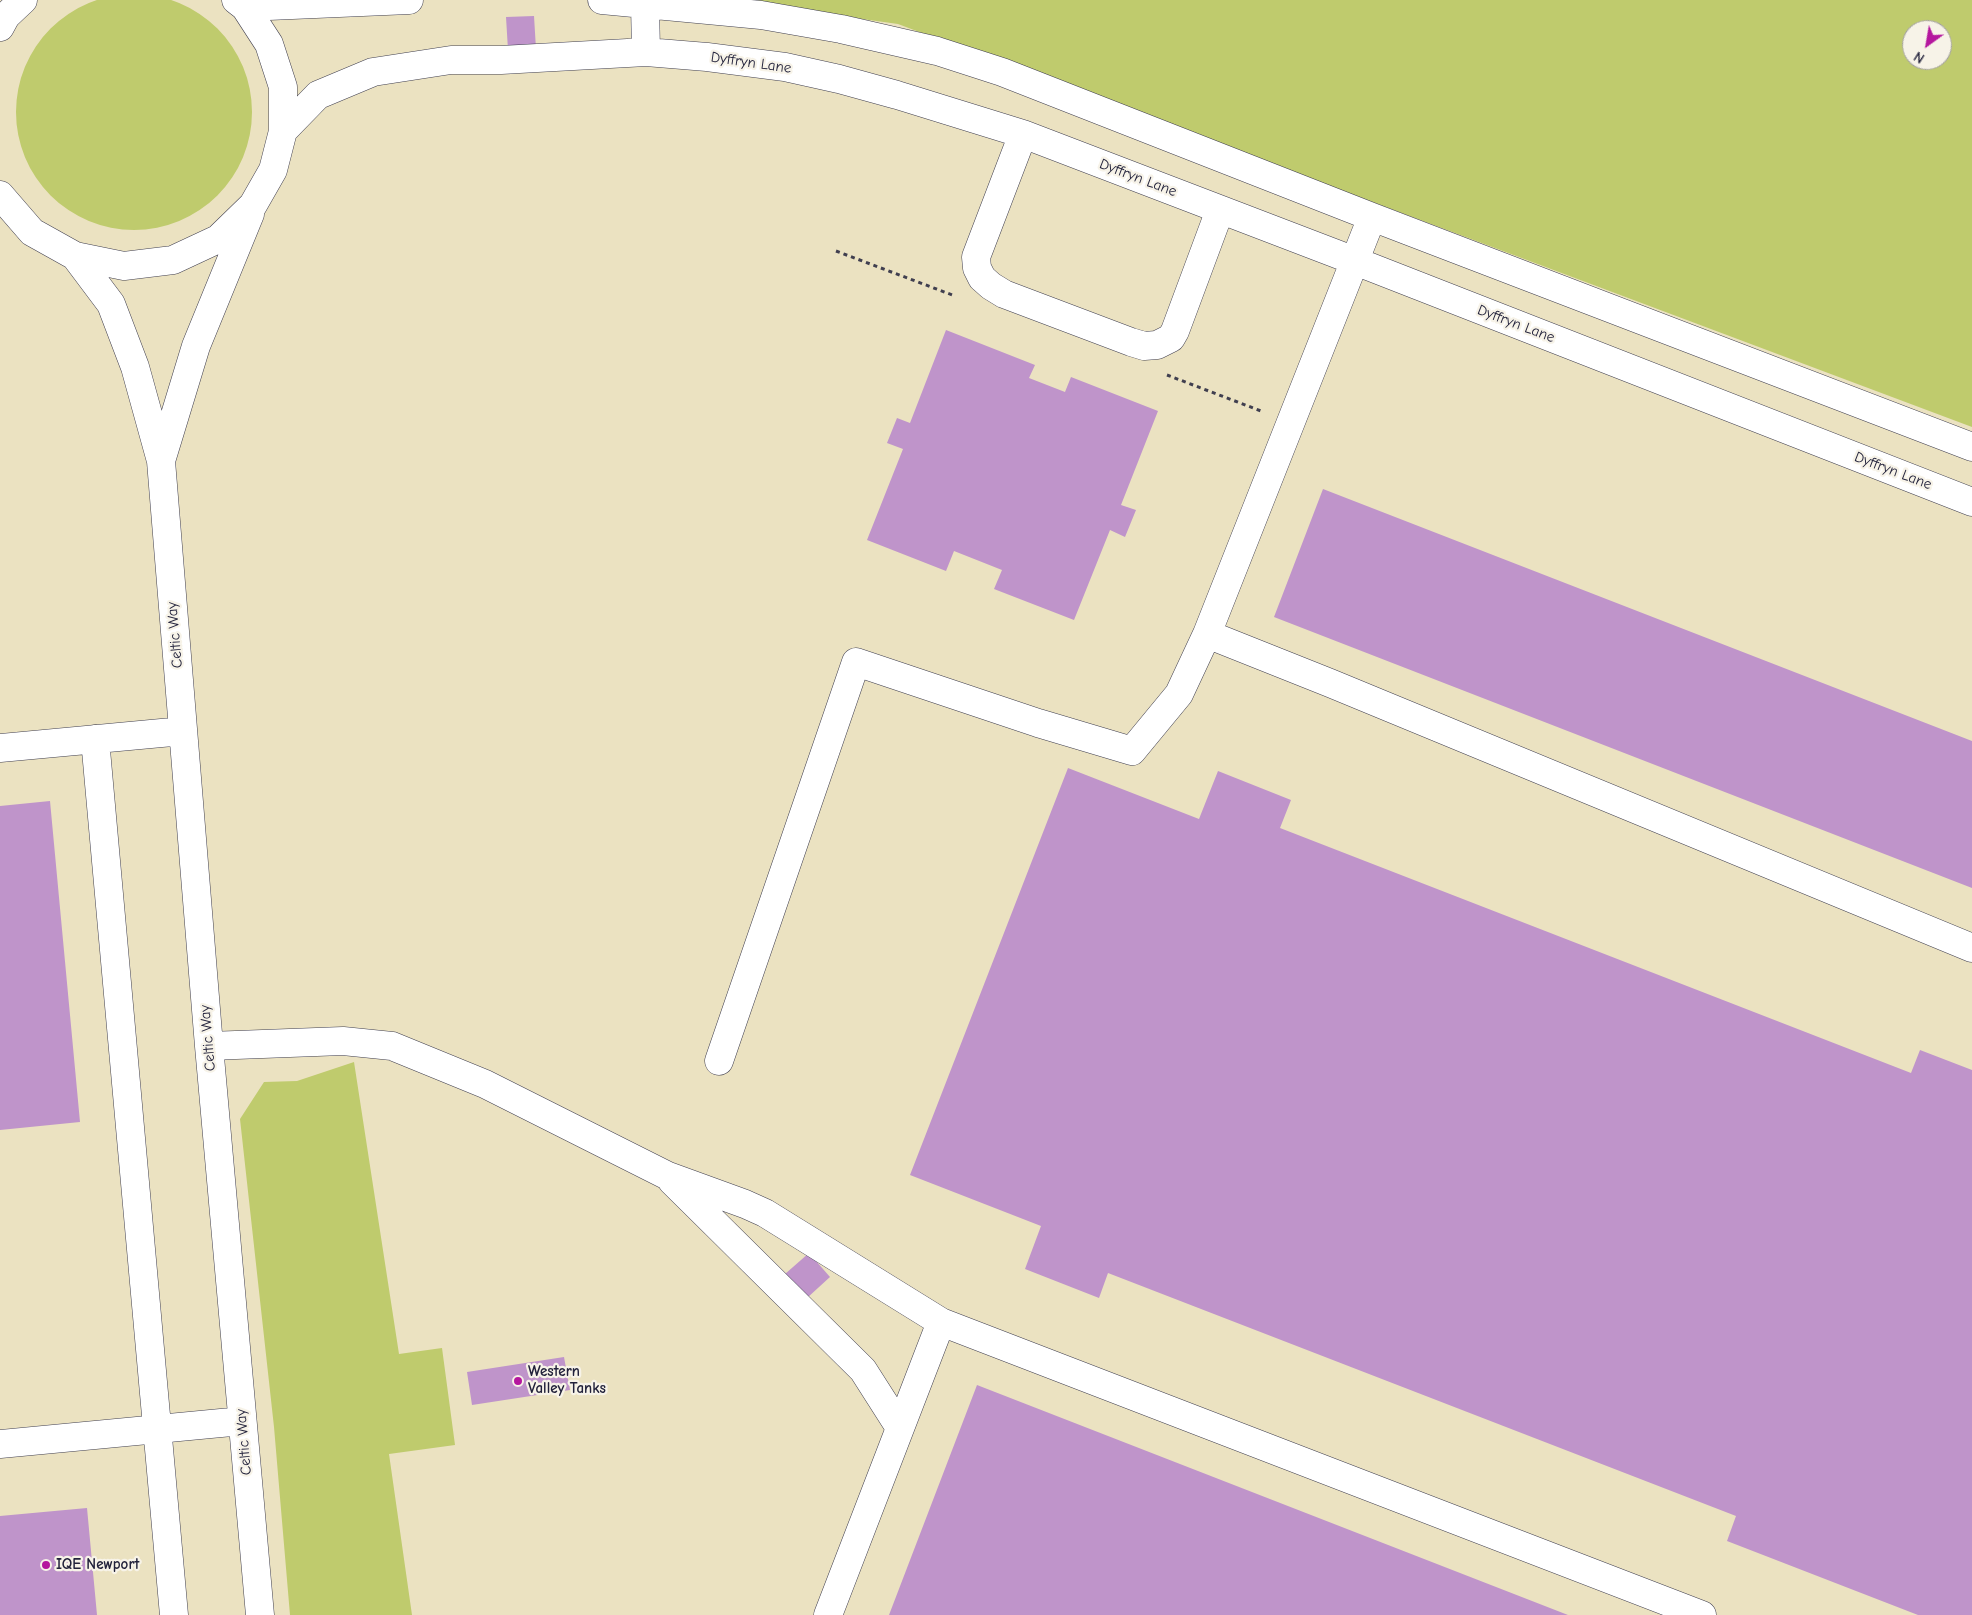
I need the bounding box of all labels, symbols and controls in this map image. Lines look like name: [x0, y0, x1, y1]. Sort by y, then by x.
north arrow: [1902, 20, 1952, 70]
street label: Dyffryn Lane: [710, 48, 792, 78]
text: N: [1911, 48, 1928, 67]
street label: Dyffryn Lane: [1097, 155, 1179, 201]
street label: Dyffryn Lane: [1475, 301, 1557, 347]
street label: Dyffryn Lane: [1852, 448, 1934, 494]
street label: Celtic Way: [163, 601, 187, 669]
street label: Celtic Way: [196, 1004, 220, 1072]
place label: Western Valley Tanks: [528, 1363, 606, 1398]
marker: Western Valley Tanks: [512, 1375, 524, 1387]
street label: Celtic Way: [232, 1408, 256, 1476]
place label: IQE Newport: [56, 1556, 139, 1574]
marker: IQE Newport: [40, 1559, 52, 1571]

